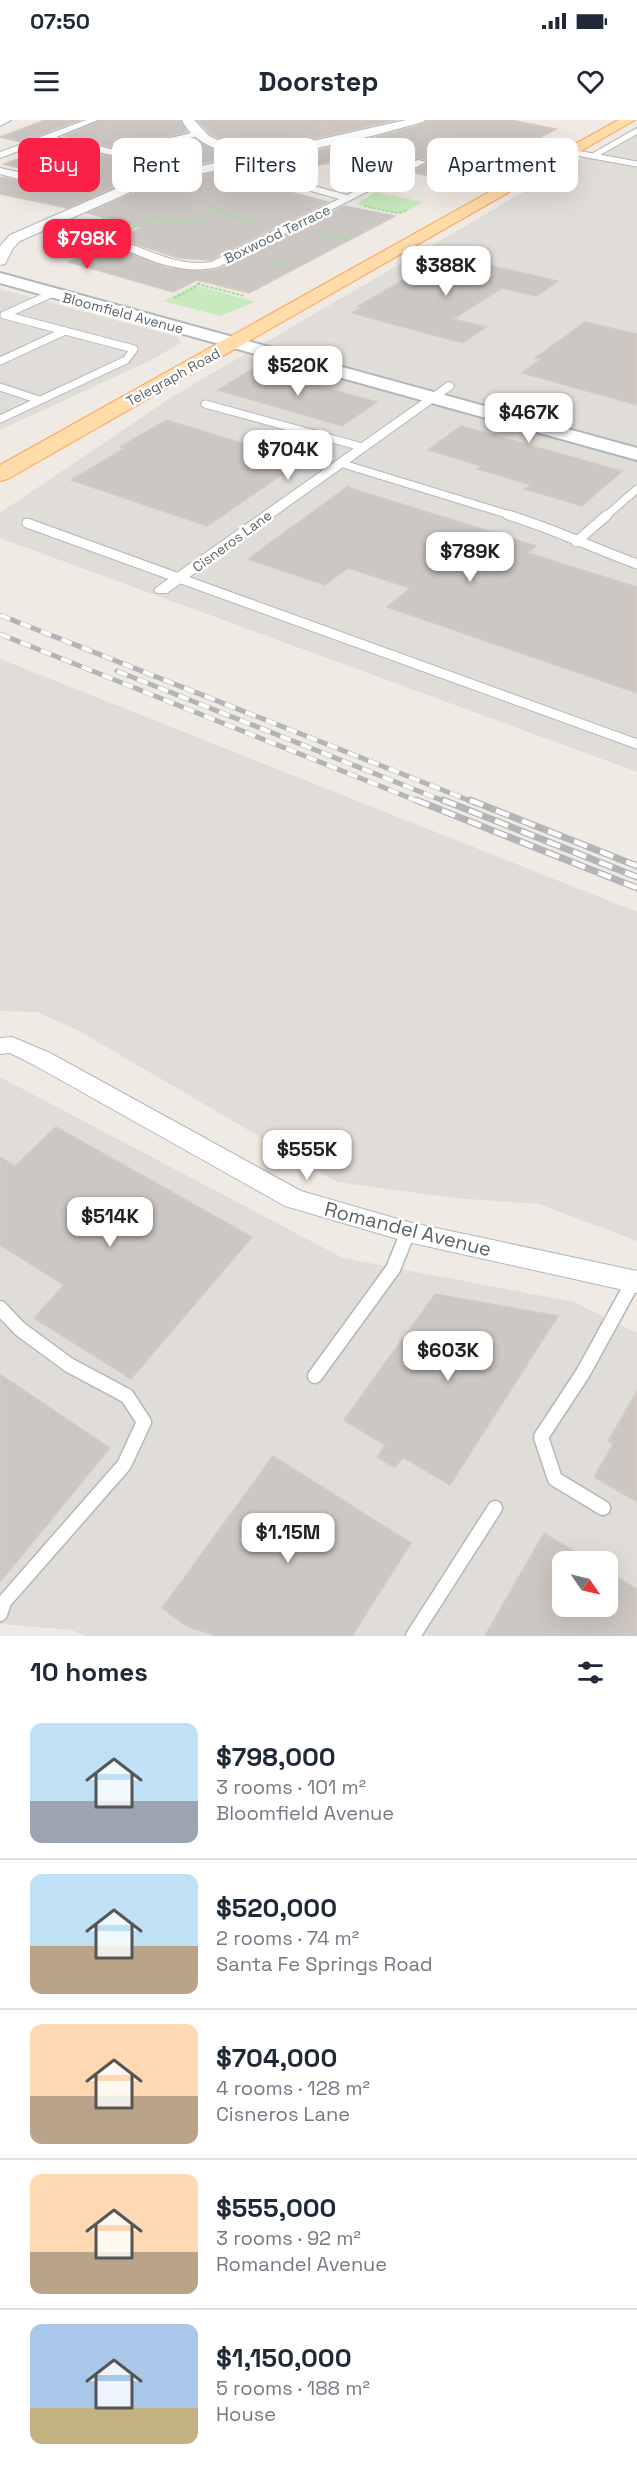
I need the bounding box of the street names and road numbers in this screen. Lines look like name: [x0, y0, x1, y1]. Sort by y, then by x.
street label: Boxwood Terrace: [221, 200, 333, 268]
street label: Bloomfield Avenue: [60, 288, 186, 338]
street label: Telegraph Road: [123, 344, 223, 410]
street label: Cisneros Lane: [189, 506, 275, 576]
street label: Romandel Avenue: [322, 1196, 494, 1262]

